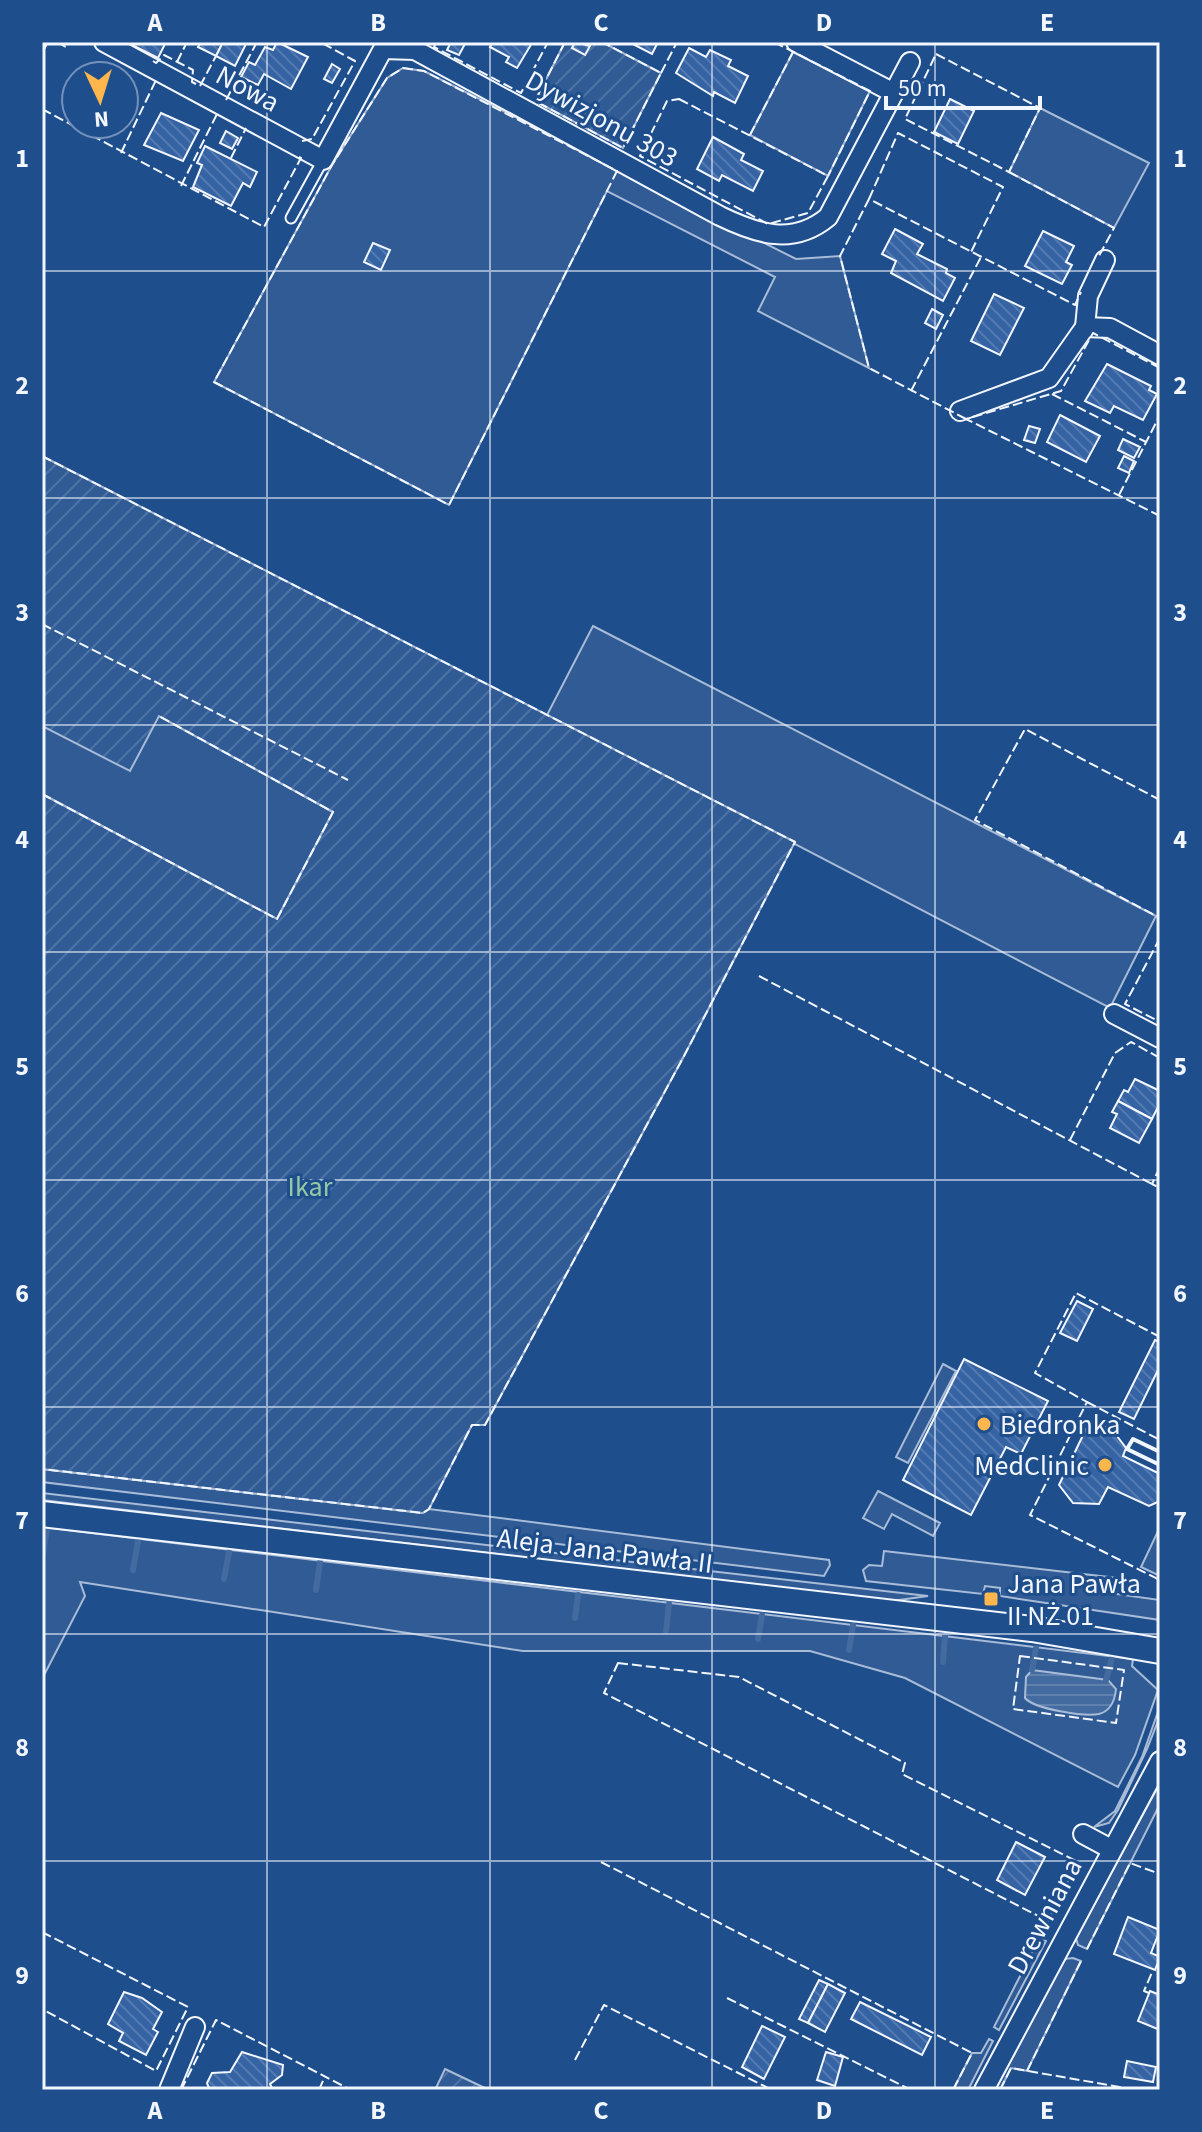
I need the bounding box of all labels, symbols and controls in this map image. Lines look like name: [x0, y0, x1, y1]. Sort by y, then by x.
text: A: [147, 4, 164, 41]
text: B: [370, 4, 386, 41]
text: C: [593, 4, 609, 41]
text: D: [816, 4, 832, 41]
text: E: [1040, 4, 1054, 41]
street label: Nowa: [208, 55, 287, 122]
north arrow: [60, 60, 140, 140]
street label: Dywizjonu 303: [518, 60, 685, 177]
scale bar: [886, 60, 1040, 110]
text: 50 m: [898, 71, 947, 106]
text: N: [93, 102, 110, 135]
text: 1: [15, 140, 29, 177]
text: 1: [1173, 140, 1187, 177]
text: 2: [15, 367, 29, 404]
text: 2: [1173, 367, 1187, 404]
text: 3: [15, 594, 29, 631]
text: 3: [1173, 594, 1187, 631]
text: 4: [15, 821, 29, 858]
text: 4: [1173, 821, 1187, 858]
text: 5: [15, 1048, 29, 1085]
text: 5: [1173, 1048, 1187, 1085]
park label: Ikar: [288, 1167, 333, 1207]
text: 6: [15, 1275, 29, 1312]
text: 6: [1173, 1275, 1187, 1312]
place label: Biedronka: [1000, 1405, 1120, 1445]
marker: Biedronka: [975, 1415, 993, 1433]
place label: MedClinic: [974, 1446, 1089, 1486]
marker: MedClinic: [1096, 1456, 1114, 1474]
text: 7: [15, 1502, 29, 1539]
text: 7: [1173, 1502, 1187, 1539]
street label: Aleja Jana Pawła II: [495, 1518, 715, 1584]
place label: Jana Pawła II NŻ 01: [1007, 1564, 1141, 1636]
marker: Jana Pawła II NŻ 01: [982, 1590, 1000, 1608]
text: 8: [15, 1729, 29, 1766]
text: 8: [1173, 1729, 1187, 1766]
street label: Drewniana: [998, 1851, 1092, 1982]
text: 9: [15, 1957, 29, 1994]
text: 9: [1173, 1957, 1187, 1994]
text: A: [147, 2092, 164, 2129]
text: B: [370, 2092, 386, 2129]
text: C: [593, 2092, 609, 2129]
text: D: [816, 2092, 832, 2129]
text: E: [1040, 2092, 1054, 2129]

